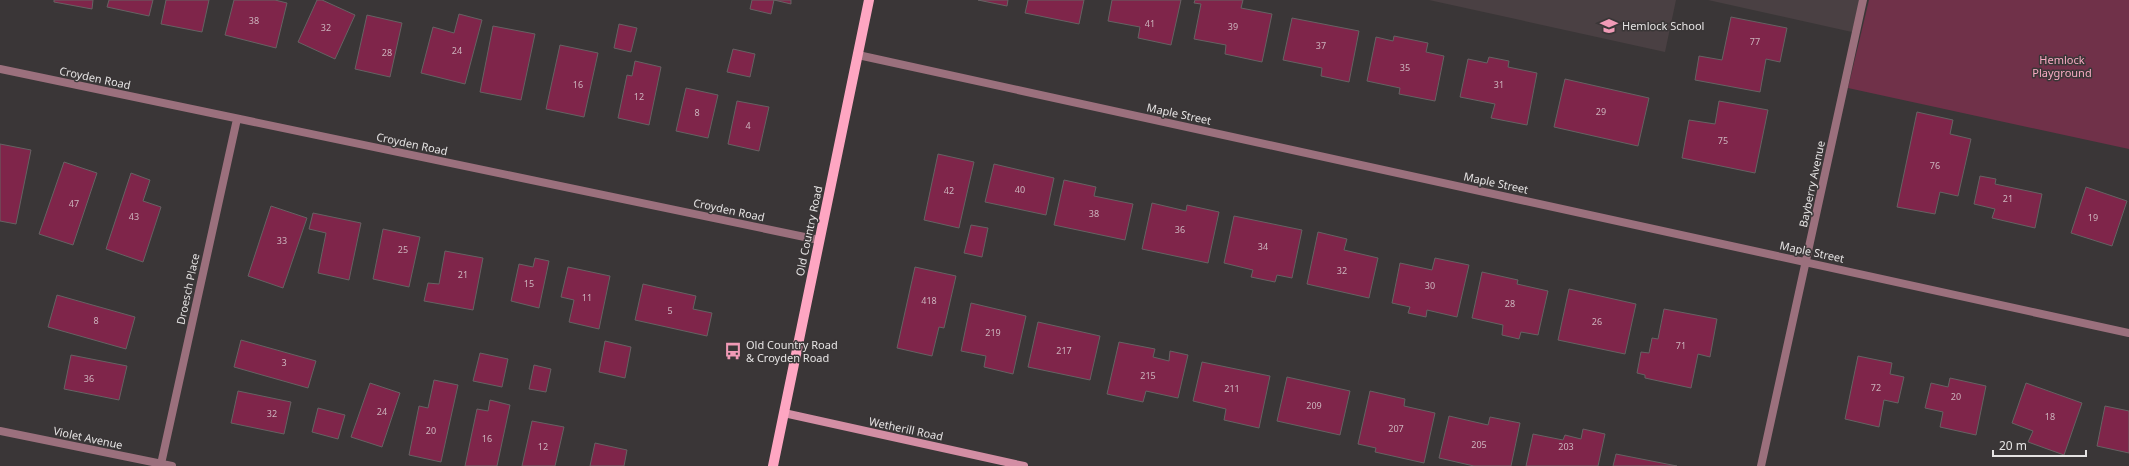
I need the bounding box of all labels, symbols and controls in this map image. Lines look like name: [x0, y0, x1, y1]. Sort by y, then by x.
house number: 38: [249, 14, 259, 27]
school or university icon: Hemlock School: [1599, 16, 1619, 36]
house number: 41: [1145, 17, 1155, 30]
place label: Hemlock School: [1622, 18, 1704, 33]
house number: 39: [1228, 20, 1238, 33]
house number: 32: [321, 21, 331, 34]
house number: 77: [1750, 35, 1760, 48]
house number: 37: [1316, 39, 1326, 52]
house number: 24: [452, 44, 462, 57]
house number: 28: [382, 46, 392, 59]
park label: Hemlock Playground: [2032, 52, 2092, 80]
house number: 35: [1400, 61, 1410, 74]
street label: Croyden Road: [58, 63, 132, 92]
house number: 16: [573, 78, 583, 91]
house number: 31: [1494, 78, 1504, 91]
house number: 12: [634, 90, 644, 103]
street label: Maple Street: [1145, 99, 1213, 128]
house number: 29: [1596, 105, 1606, 118]
house number: 8: [694, 106, 700, 119]
house number: 4: [745, 119, 751, 132]
street label: Croyden Road: [375, 129, 449, 158]
house number: 75: [1718, 134, 1728, 147]
street label: Bayberry Avenue: [1795, 139, 1828, 229]
house number: 76: [1930, 159, 1940, 172]
street label: Maple Street: [1462, 168, 1530, 197]
house number: 40: [1015, 183, 1025, 196]
street label: Old Country Road: [792, 184, 825, 277]
house number: 42: [944, 184, 954, 197]
house number: 21: [2003, 192, 2013, 205]
street label: Croyden Road: [692, 195, 766, 224]
house number: 47: [69, 197, 79, 210]
house number: 38: [1089, 207, 1099, 220]
house number: 43: [129, 210, 139, 223]
house number: 19: [2088, 211, 2098, 224]
house number: 36: [1175, 223, 1185, 236]
house number: 33: [277, 234, 287, 247]
street label: Maple Street: [1778, 237, 1846, 266]
house number: 34: [1258, 240, 1268, 253]
house number: 25: [398, 243, 408, 256]
street label: Droesch Place: [173, 252, 202, 326]
house number: 32: [1337, 264, 1347, 277]
house number: 21: [458, 268, 468, 281]
house number: 15: [524, 277, 534, 290]
house number: 30: [1425, 279, 1435, 292]
house number: 11: [582, 291, 592, 304]
house number: 418: [921, 294, 937, 307]
house number: 28: [1505, 297, 1515, 310]
house number: 5: [667, 304, 673, 317]
house number: 8: [93, 314, 99, 327]
house number: 26: [1592, 315, 1602, 328]
house number: 219: [985, 326, 1001, 339]
place label: Old Country Road & Croyden Road: [746, 337, 838, 365]
house number: 71: [1676, 339, 1686, 352]
bus stop icon: Old Country Road & Croyden Road: [723, 341, 743, 361]
house number: 217: [1056, 344, 1072, 357]
house number: 3: [281, 356, 287, 369]
house number: 215: [1140, 369, 1156, 382]
house number: 36: [84, 372, 94, 385]
house number: 72: [1871, 381, 1881, 394]
house number: 211: [1224, 382, 1240, 395]
house number: 20: [1951, 390, 1961, 403]
house number: 209: [1306, 399, 1322, 412]
house number: 24: [377, 405, 387, 418]
house number: 32: [267, 407, 277, 420]
house number: 18: [2045, 410, 2055, 423]
street label: Wetherill Road: [868, 413, 945, 444]
house number: 207: [1388, 422, 1404, 435]
street label: Violet Avenue: [52, 423, 124, 452]
house number: 20: [426, 424, 436, 437]
house number: 16: [482, 432, 492, 445]
scale bar: [1993, 432, 2086, 458]
text: 20 m: [1999, 437, 2027, 454]
house number: 205: [1471, 438, 1487, 451]
house number: 12: [538, 440, 548, 453]
house number: 203: [1558, 440, 1574, 453]

